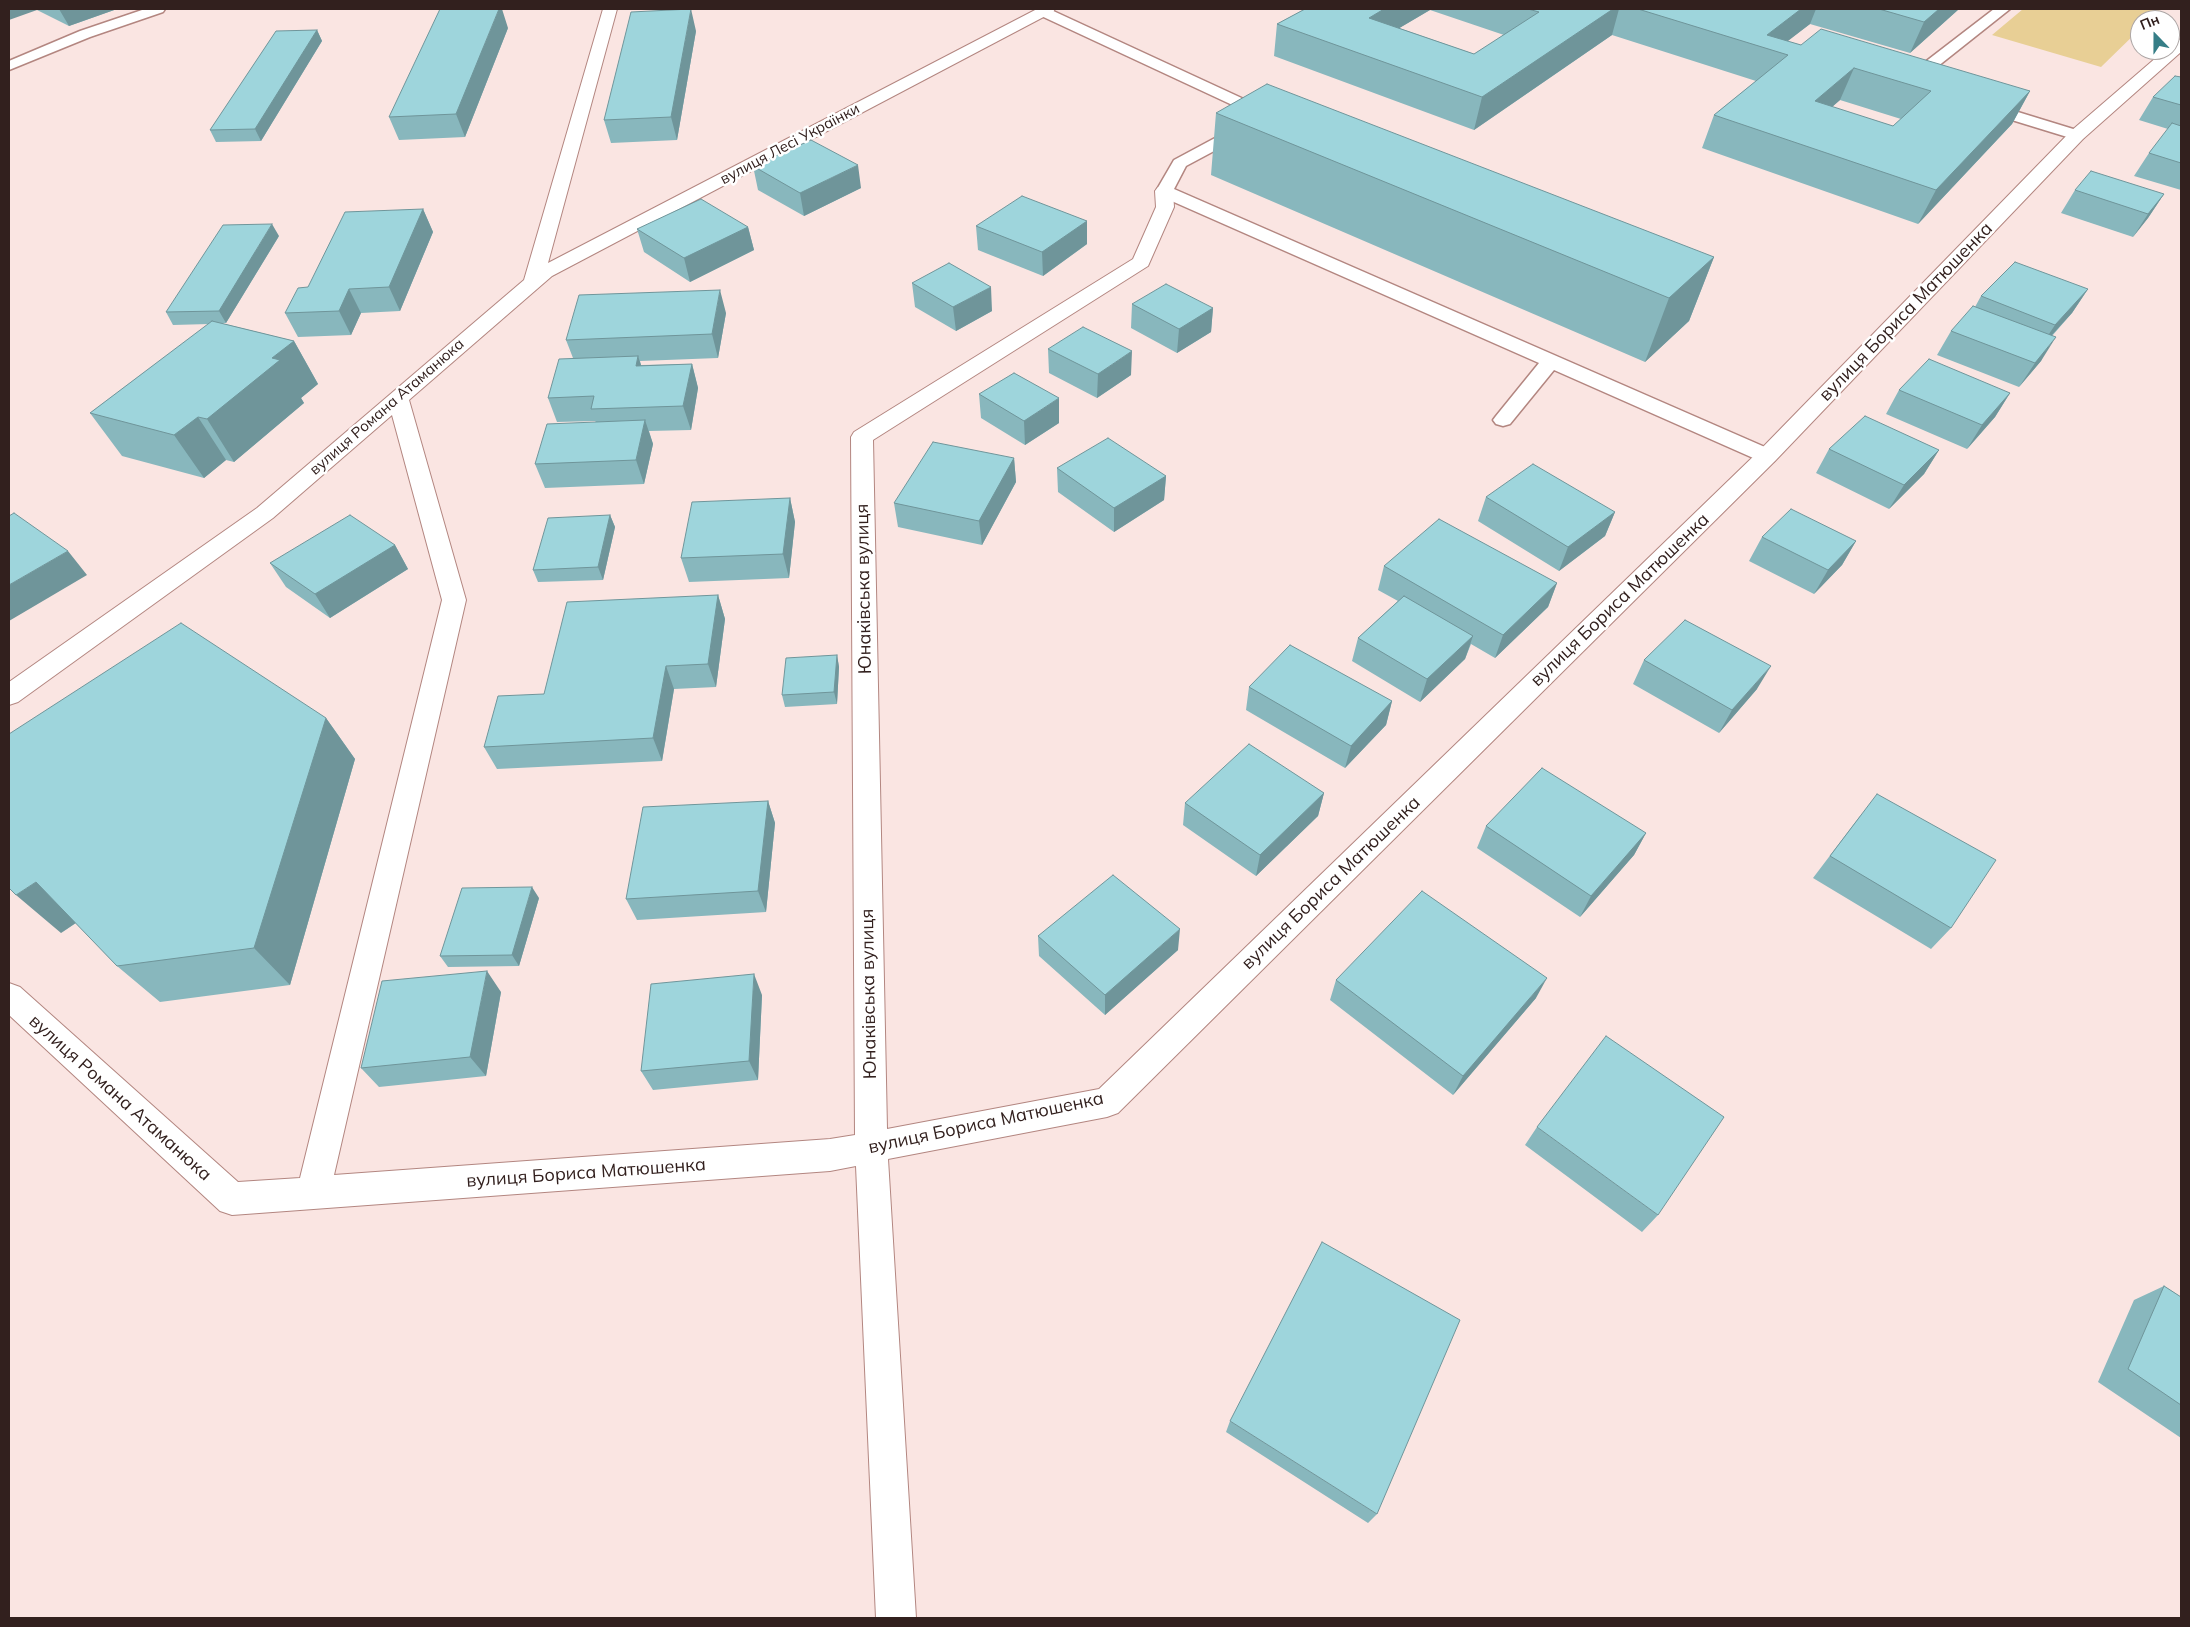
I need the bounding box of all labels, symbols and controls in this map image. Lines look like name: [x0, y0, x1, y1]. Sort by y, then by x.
north arrow: [2130, 10, 2180, 60]
text: Пн: [2137, 10, 2162, 34]
street label: вулиця Лесі Українки: [717, 100, 863, 188]
street label: вулиця Бориса Матюшенка: [1815, 218, 1997, 406]
street label: вулиця Романа Атаманюка: [306, 335, 468, 479]
street label: Юнаківська вулиця: [852, 504, 876, 674]
street label: вулиця Бориса Матюшенка: [1526, 509, 1714, 691]
street label: вулиця Бориса Матюшенка: [1237, 792, 1425, 974]
street label: Юнаківська вулиця: [857, 909, 881, 1079]
street label: вулиця Романа Атаманюка: [24, 1010, 216, 1186]
street label: вулиця Бориса Матюшенка: [866, 1087, 1106, 1159]
street label: вулиця Бориса Матюшенка: [465, 1154, 707, 1192]

